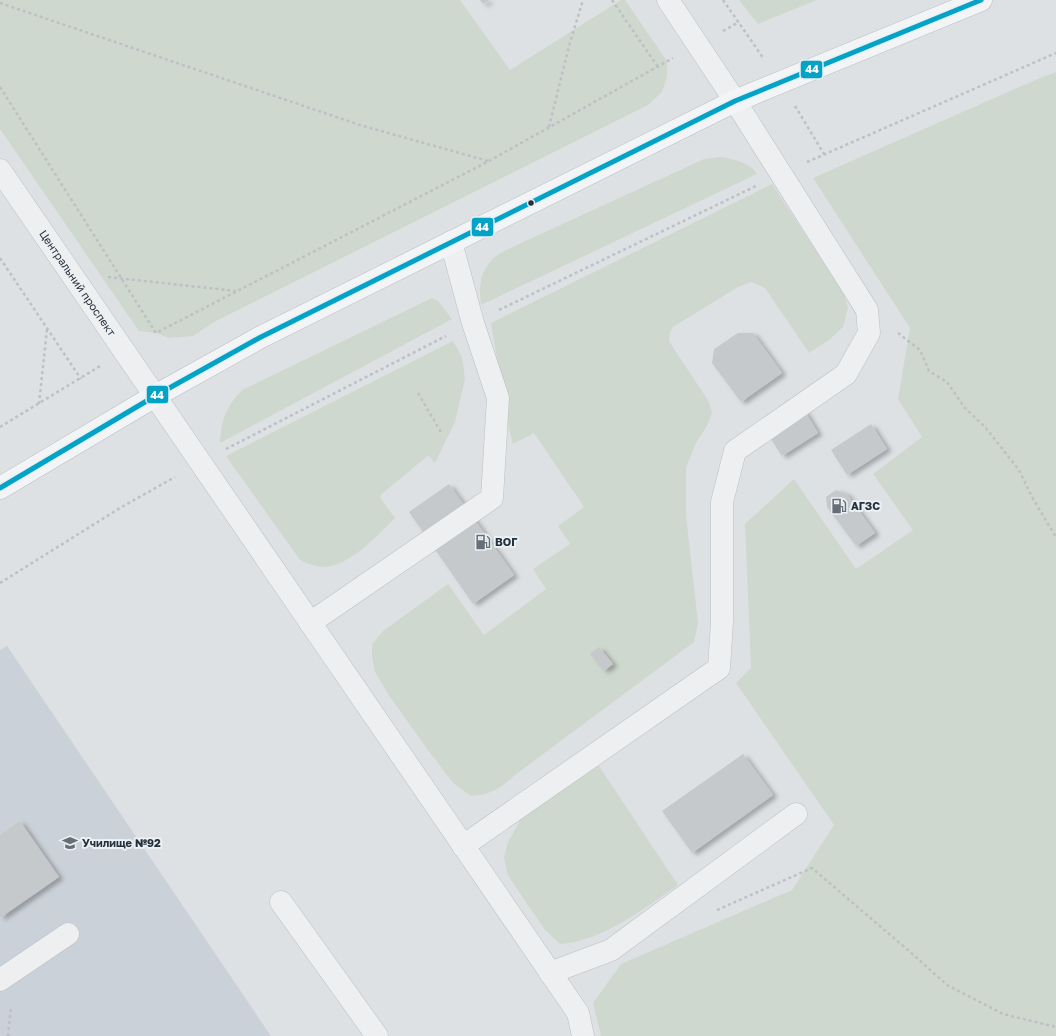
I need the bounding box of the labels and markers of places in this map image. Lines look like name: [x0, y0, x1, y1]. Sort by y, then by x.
unlabelled marker: [526, 198, 536, 208]
fuel station icon: АГЗС: [830, 497, 848, 515]
place label: АГЗС: [851, 499, 880, 512]
fuel station icon: ВОГ: [474, 533, 492, 551]
place label: ВОГ: [495, 535, 517, 548]
school or university icon: Училище №92: [61, 834, 79, 852]
place label: Училище №92: [82, 836, 161, 849]

